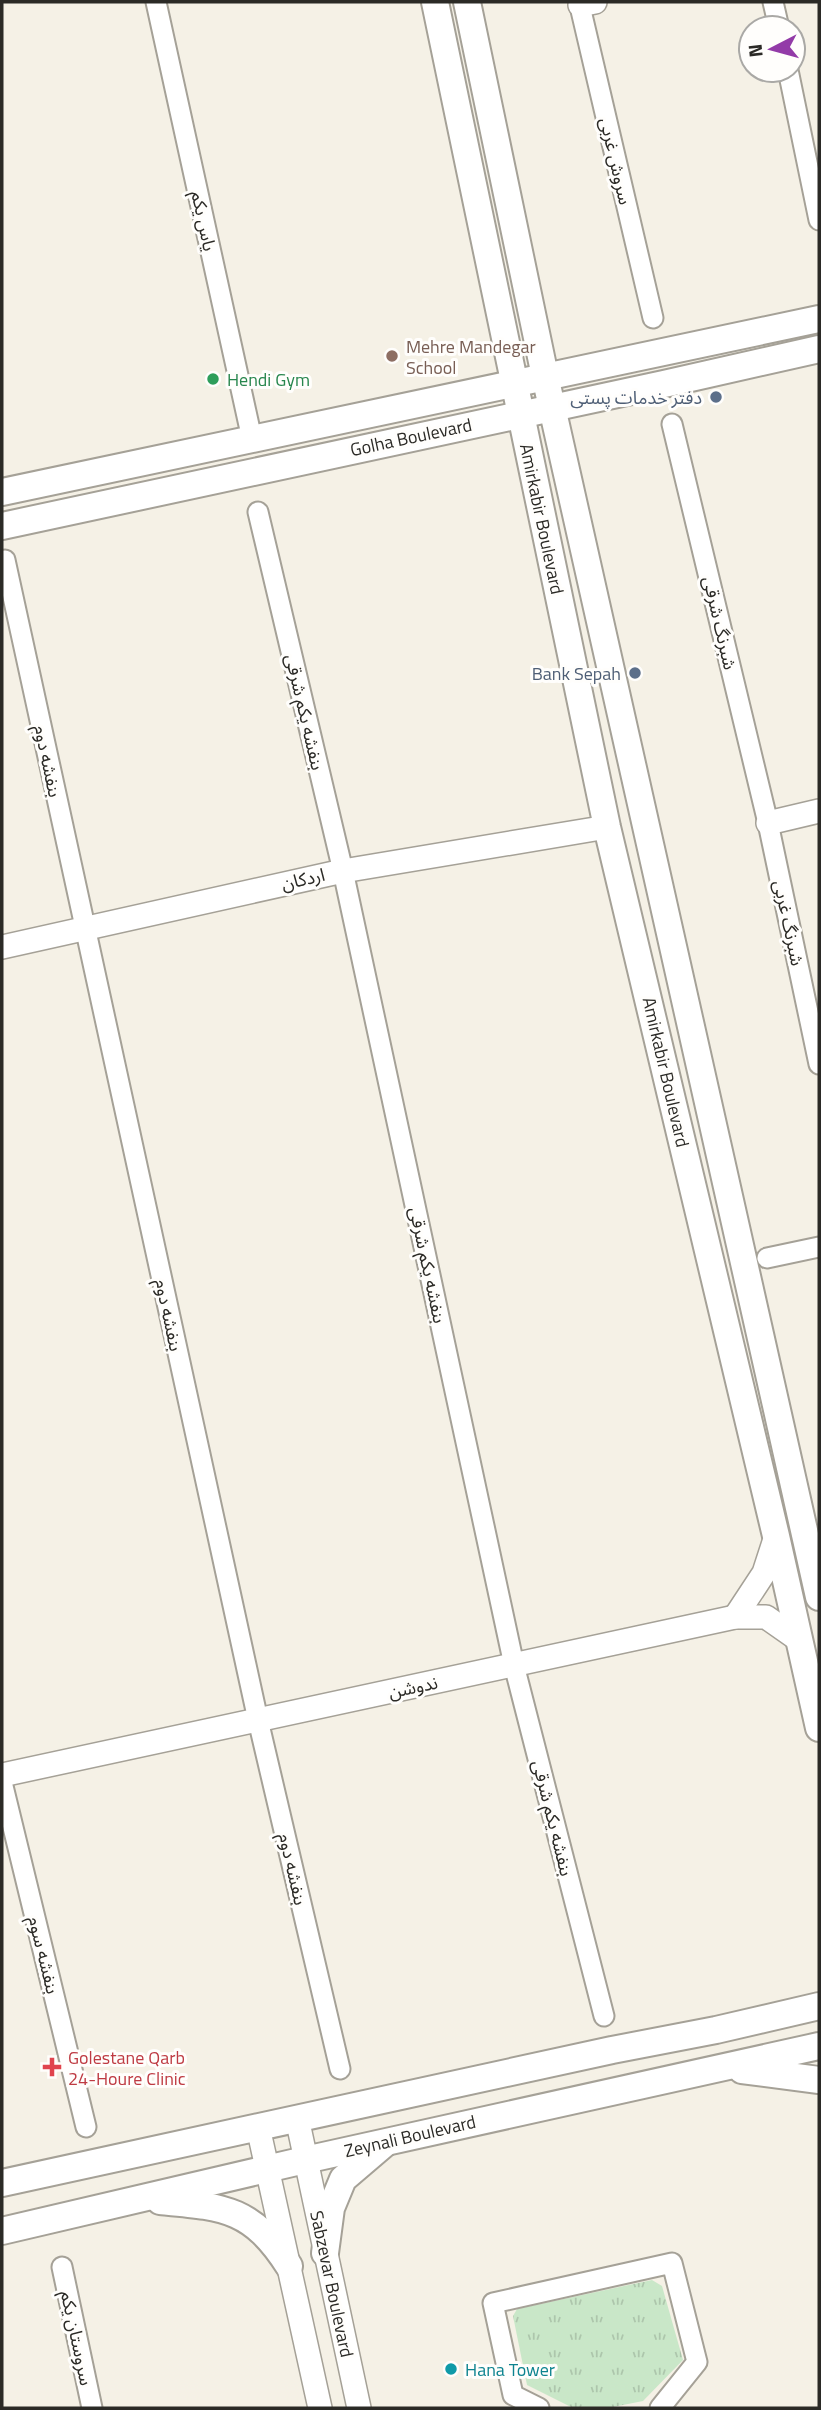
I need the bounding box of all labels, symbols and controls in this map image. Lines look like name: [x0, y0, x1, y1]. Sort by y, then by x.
north arrow: [737, 14, 807, 84]
text: N: [739, 43, 770, 59]
street label: سروش غربی: [593, 115, 639, 207]
street label: یاس یکم: [184, 188, 224, 254]
place label: Mehre Mandegar School: [406, 333, 536, 381]
marker: Mehre Mandegar School: [384, 348, 400, 364]
place label: Hendi Gym: [227, 366, 310, 393]
marker: Hendi Gym: [205, 371, 221, 387]
place label: دفتر خدمات پستی: [570, 384, 702, 411]
marker: دفتر خدمات پستی: [708, 389, 724, 405]
street label: Golha Boulevard: [348, 411, 474, 463]
street label: Amirkabir Boulevard: [513, 441, 571, 597]
street label: شبرنگ شرقی: [696, 574, 744, 672]
street label: بنفشه یکم شرقی: [279, 651, 331, 773]
place label: Bank Sepah: [532, 660, 621, 687]
marker: Bank Sepah: [627, 665, 643, 681]
street label: بنفشه دوم: [26, 722, 69, 800]
street label: اردکان: [279, 861, 327, 897]
street label: شبرنگ غربی: [767, 878, 811, 968]
street label: Amirkabir Boulevard: [636, 994, 696, 1150]
street label: بنفشه یکم شرقی: [402, 1204, 454, 1326]
street label: بنفشه دوم: [147, 1276, 190, 1354]
street label: ندوشن: [386, 1669, 440, 1705]
street label: بنفشه یکم شرقی: [526, 1757, 580, 1879]
street label: بنفشه دوم: [271, 1830, 314, 1908]
street label: بنفشه سوم: [20, 1913, 67, 1997]
place label: Golestane Qarb 24-Houre Clinic: [68, 2044, 186, 2092]
marker: Golestane Qarb 24-Houre Clinic: [42, 2057, 62, 2077]
street label: Zeynali Boulevard: [342, 2108, 478, 2164]
street label: Sabzevar Boulevard: [303, 2208, 361, 2360]
street label: سروستان یکم: [54, 2288, 100, 2388]
place label: Hana Tower: [465, 2356, 555, 2383]
marker: Hana Tower: [443, 2361, 459, 2377]

